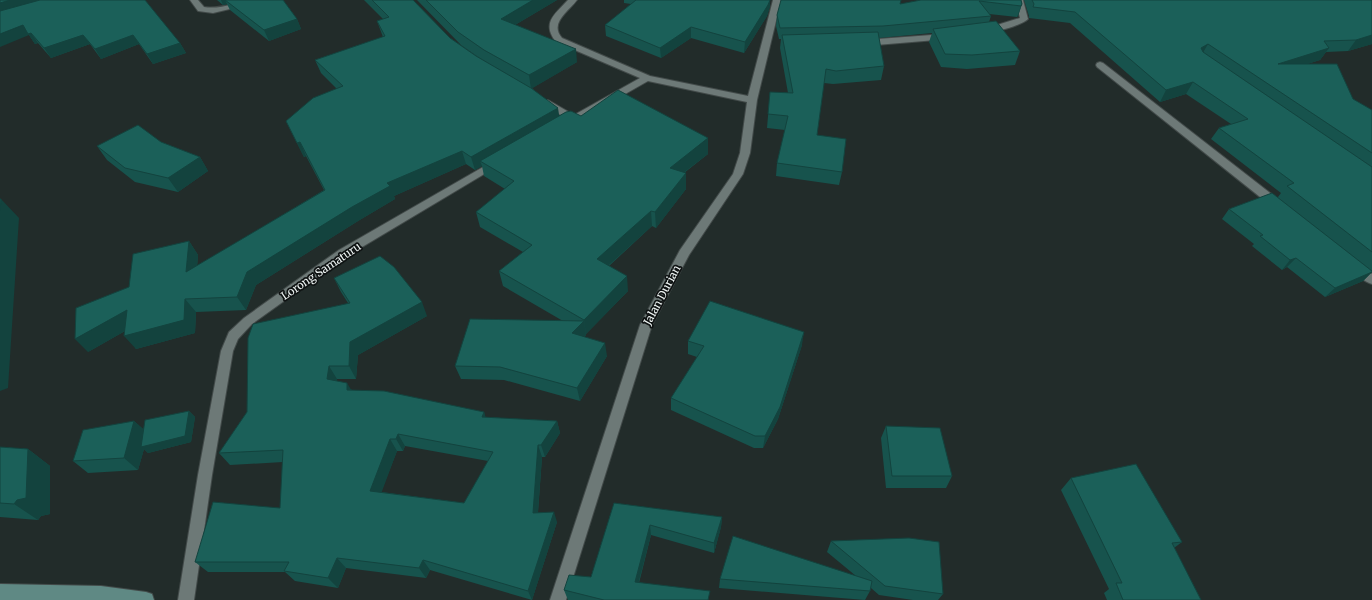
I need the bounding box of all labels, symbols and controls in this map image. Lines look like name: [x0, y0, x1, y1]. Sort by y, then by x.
street label: Lorong Samaturu: [278, 239, 364, 303]
street label: Jalan Durian: [640, 262, 684, 328]

